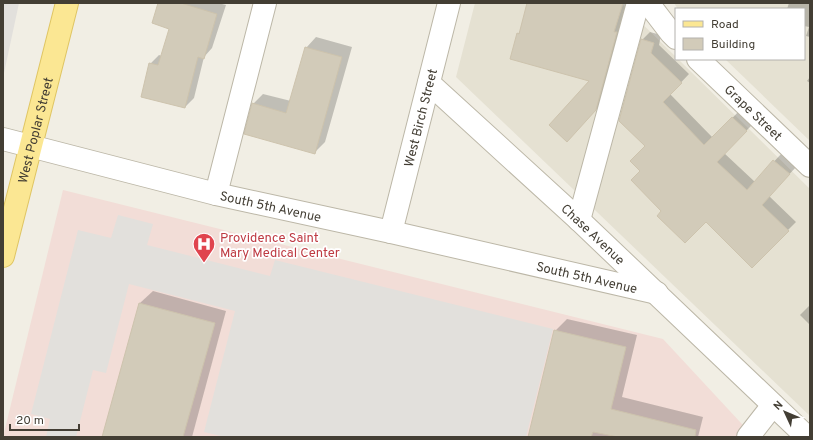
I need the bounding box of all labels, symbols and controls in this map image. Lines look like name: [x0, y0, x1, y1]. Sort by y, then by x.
legend: [675, 8, 805, 60]
text: Road: [711, 17, 739, 33]
text: Building: [711, 37, 755, 53]
street label: West Birch Street: [402, 67, 442, 169]
street label: West Poplar Street: [16, 76, 58, 185]
street label: Grape Street: [720, 82, 785, 145]
street label: South 5th Avenue: [218, 189, 322, 227]
street label: Chase Avenue: [557, 201, 627, 269]
hospital icon: Providence Saint Mary Medical Center: [191, 231, 217, 264]
place label: Providence Saint Mary Medical Center: [220, 231, 340, 262]
street label: South 5th Avenue: [534, 260, 639, 298]
north arrow: [765, 392, 805, 432]
text: N: [771, 398, 786, 413]
scale bar: [10, 406, 79, 432]
text: 20 m: [16, 413, 44, 429]

